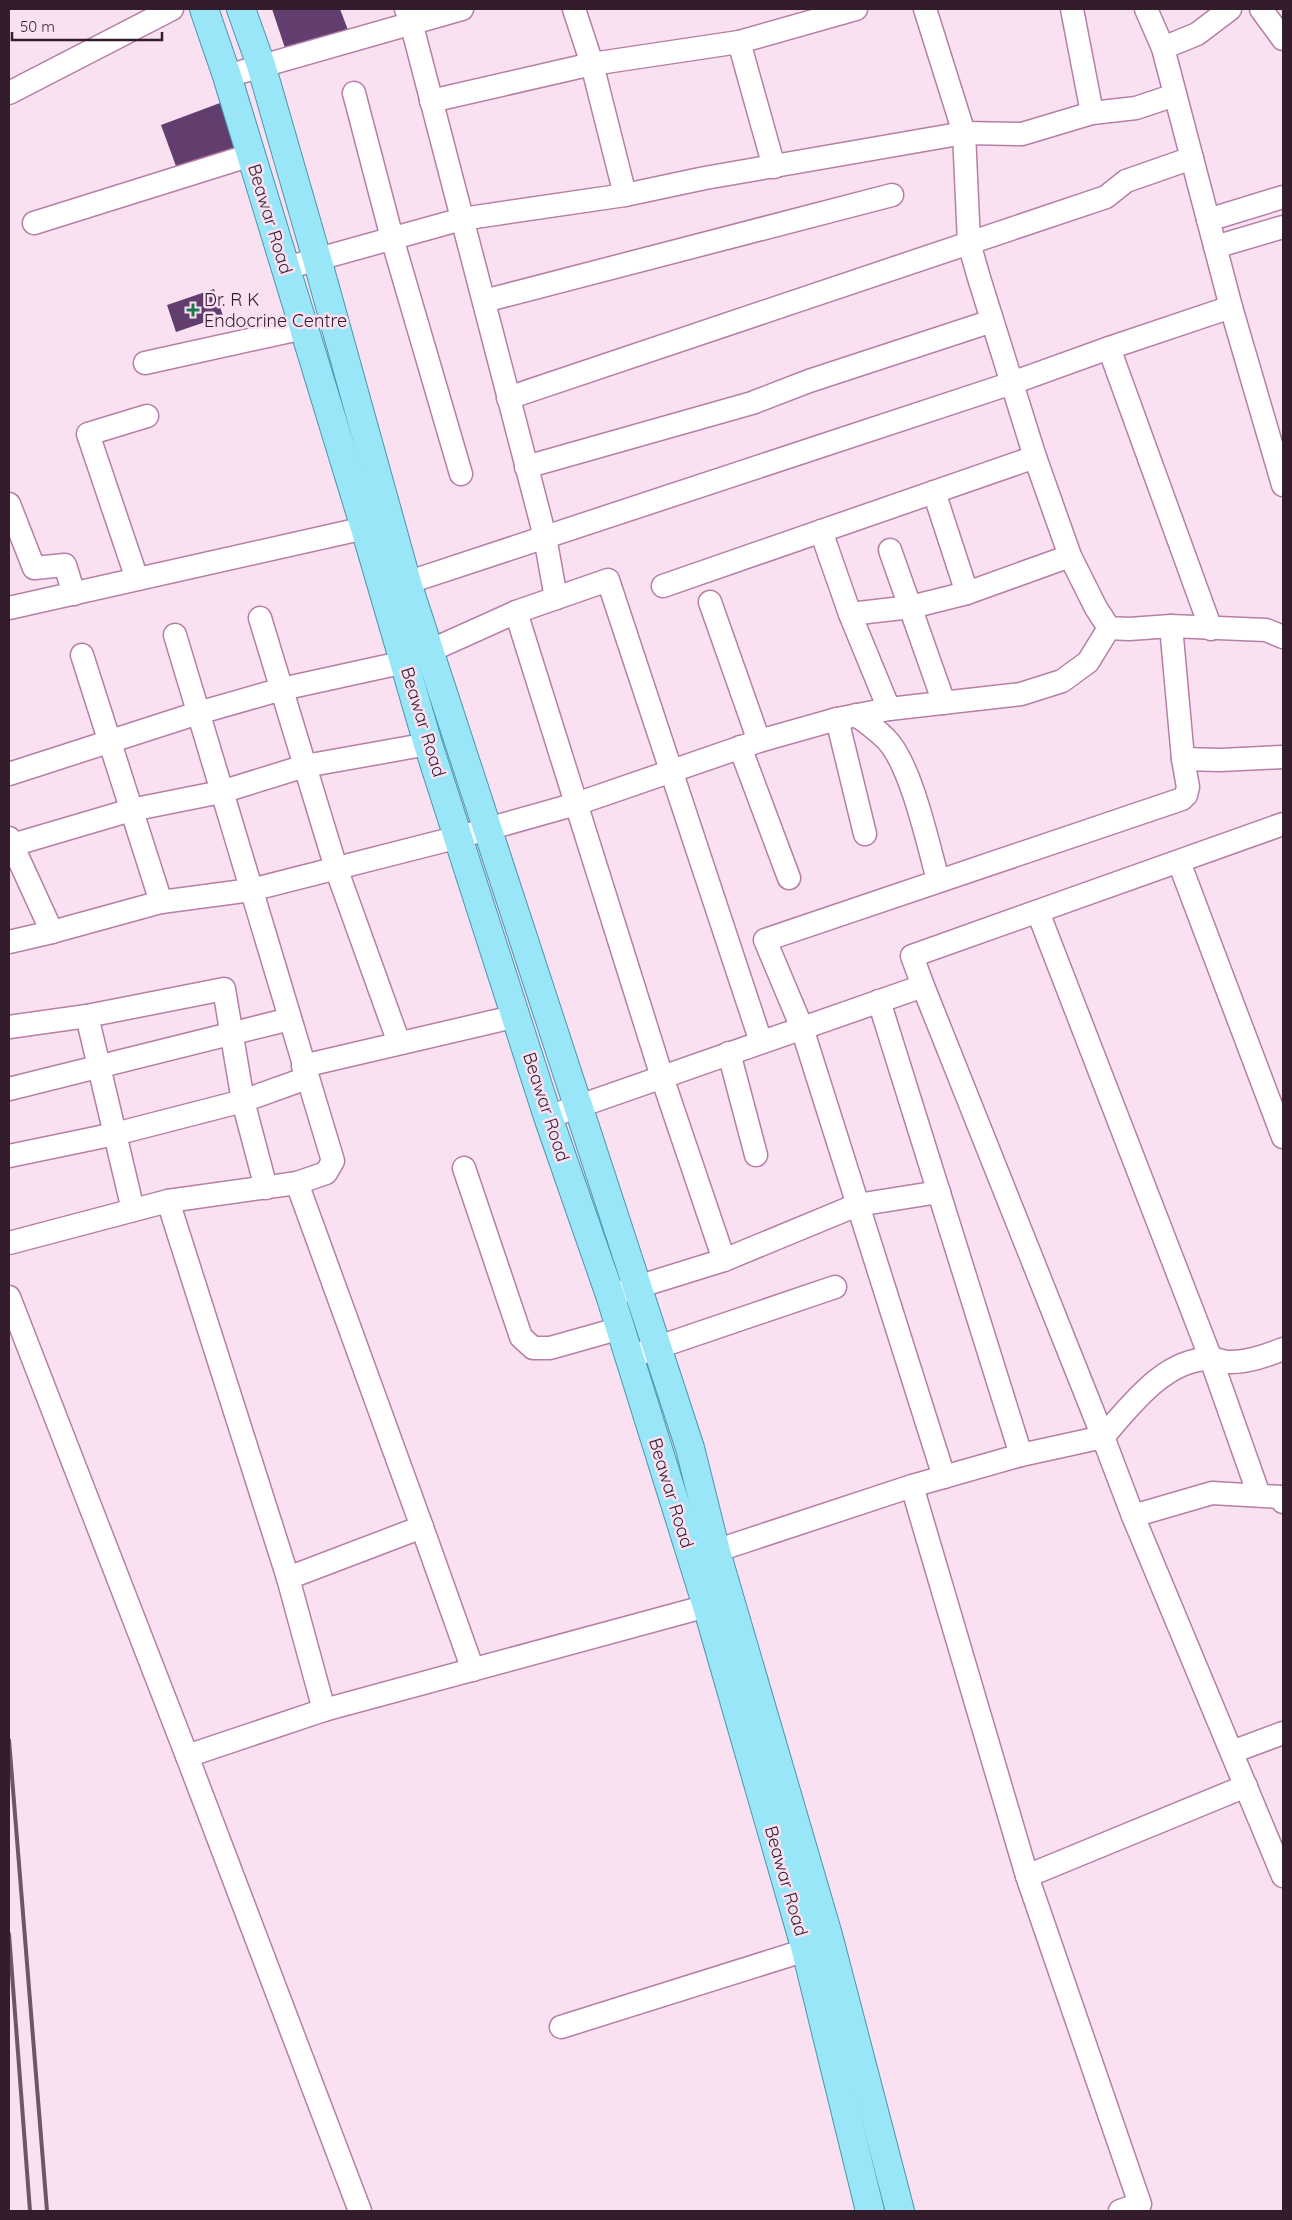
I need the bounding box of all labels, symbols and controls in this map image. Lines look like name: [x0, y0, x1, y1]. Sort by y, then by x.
scale bar: [12, 10, 162, 42]
text: 50 m: [20, 17, 55, 36]
street label: Beawar Road: [243, 161, 298, 277]
place label: Dr. R K Endocrine Centre: [204, 288, 347, 332]
marker: Dr. R K Endocrine Centre: [186, 303, 200, 317]
street label: Beawar Road: [396, 664, 451, 780]
street label: Beawar Road: [518, 1049, 575, 1164]
street label: Beawar Road: [644, 1435, 699, 1551]
street label: Beawar Road: [760, 1823, 813, 1939]

